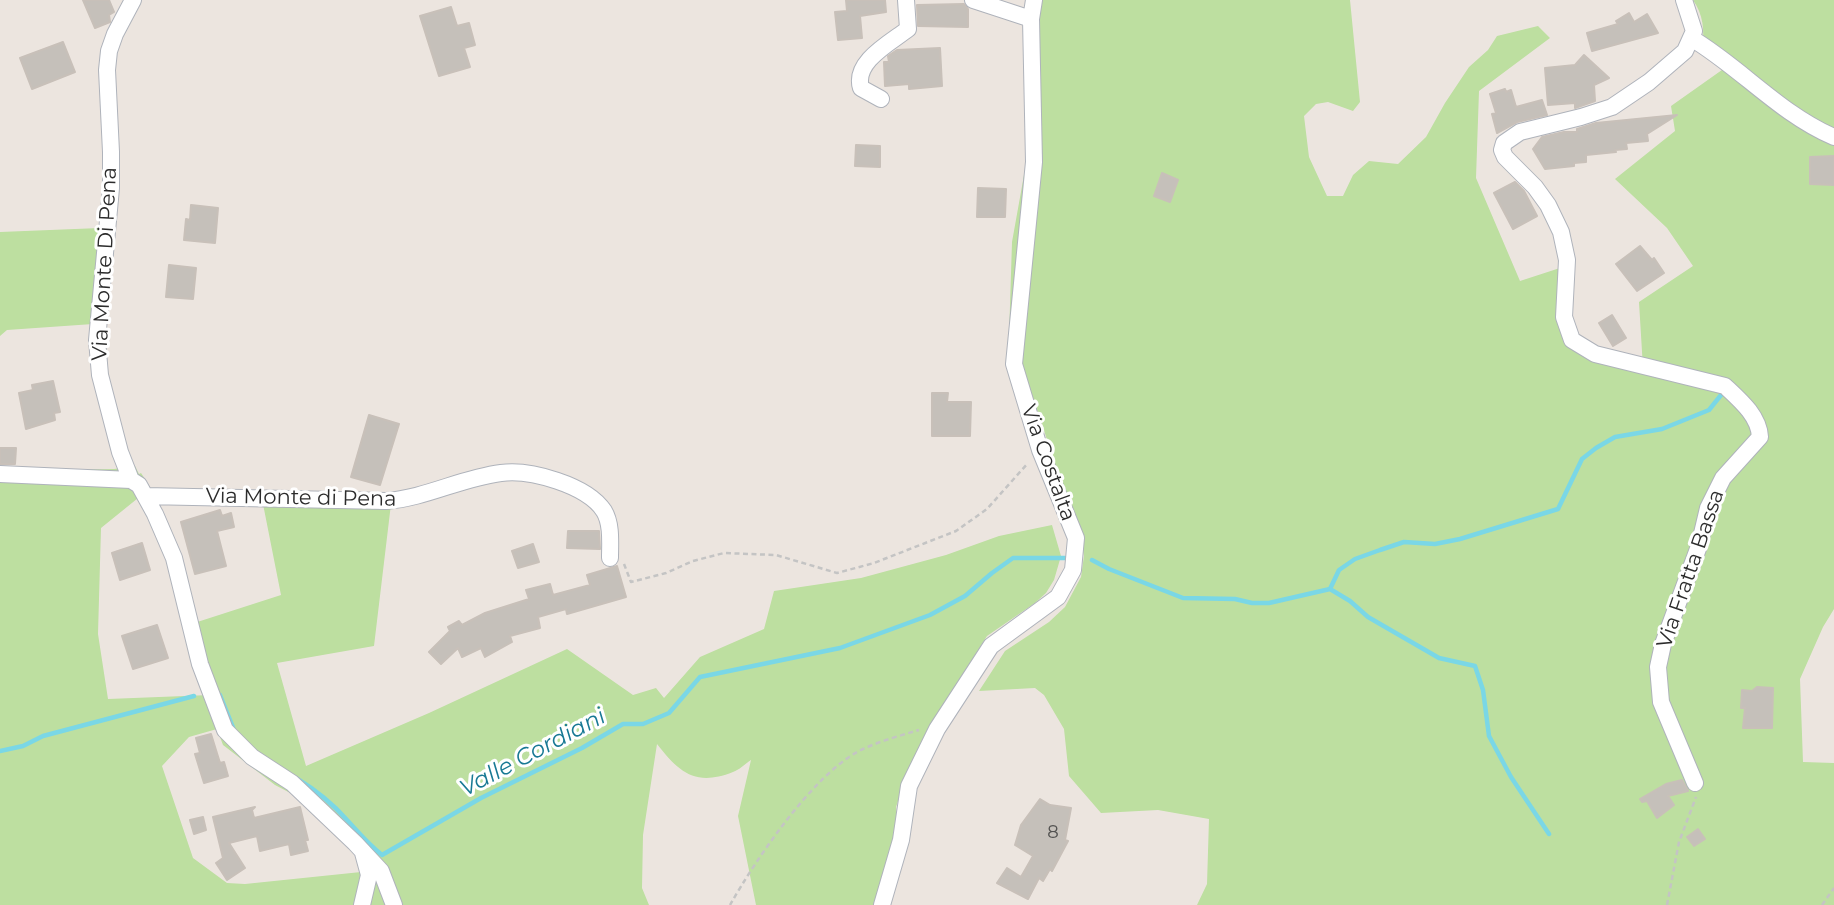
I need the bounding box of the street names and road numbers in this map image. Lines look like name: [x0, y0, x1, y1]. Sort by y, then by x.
street label: Via Monte Di Pena: [87, 166, 123, 362]
street label: Via Costalta: [1015, 401, 1081, 525]
street label: Via Monte di Pena: [205, 484, 397, 512]
street label: Via Fratta Bassa: [1652, 486, 1730, 652]

